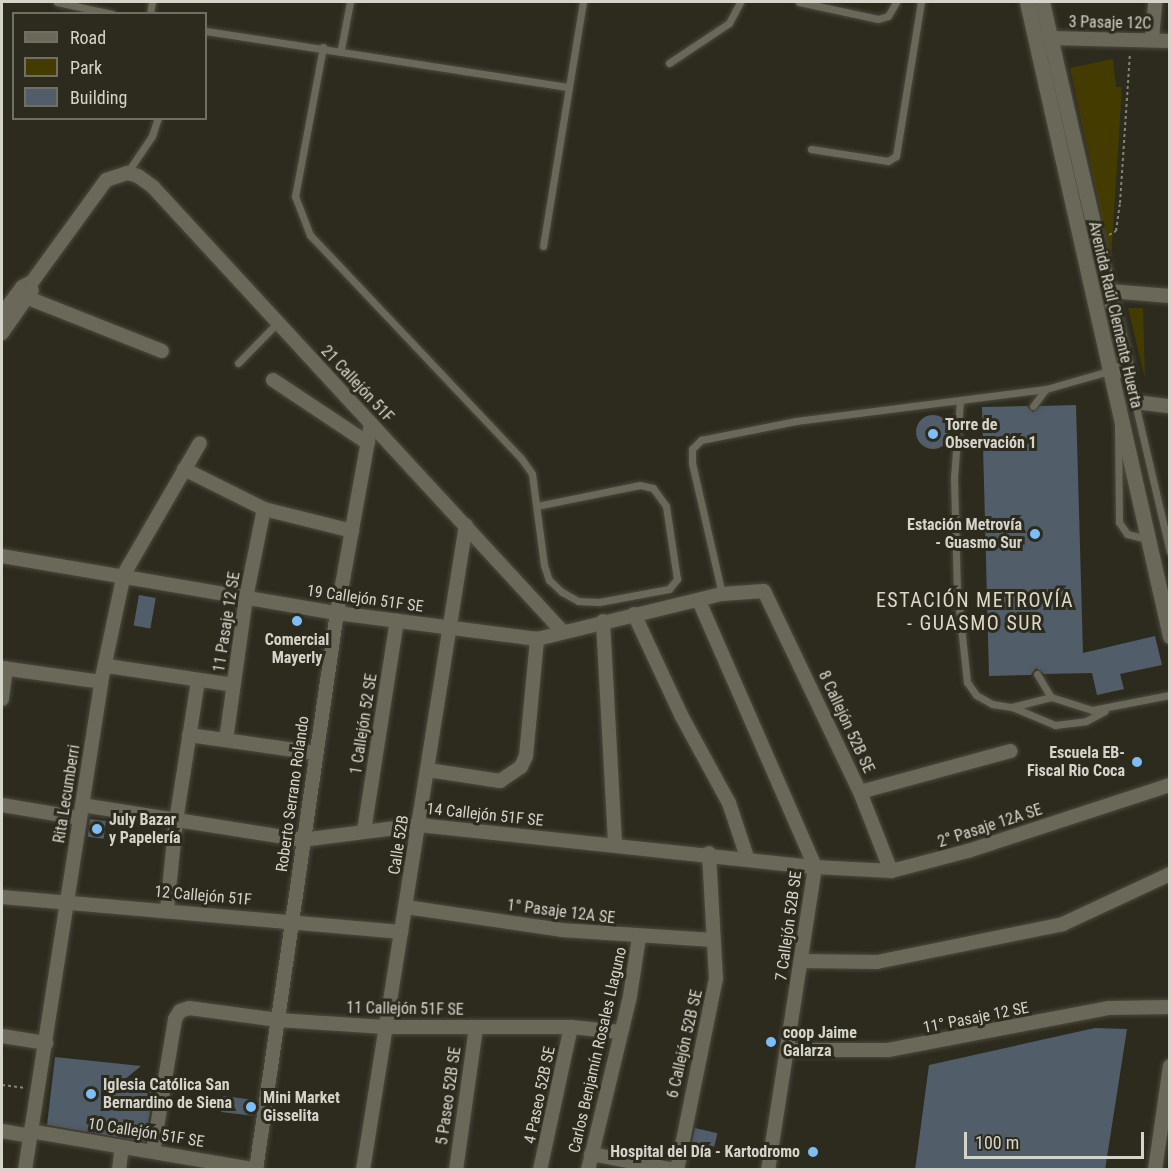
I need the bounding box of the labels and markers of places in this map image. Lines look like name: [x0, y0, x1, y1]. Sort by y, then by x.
place label: Torre de Observación 1: [945, 415, 1037, 453]
marker: Torre de Observación 1: [926, 427, 940, 441]
place label: Estación Metrovía - Guasmo Sur: [907, 515, 1022, 553]
marker: Estación Metrovía - Guasmo Sur: [1026, 525, 1044, 543]
marker: Comercial Mayerly: [290, 614, 304, 628]
place label: Comercial Mayerly: [265, 630, 329, 668]
place label: Escuela EB- Fiscal Rio Coca: [1027, 743, 1125, 781]
marker: Escuela EB- Fiscal Rio Coca: [1130, 755, 1144, 769]
place label: July Bazar y Papelería: [109, 810, 181, 848]
marker: July Bazar y Papelería: [90, 822, 104, 836]
place label: coop Jaime Galarza: [783, 1023, 857, 1061]
marker: coop Jaime Galarza: [764, 1035, 778, 1049]
place label: Iglesia Católica San Bernardino de Siena: [103, 1075, 232, 1113]
marker: Iglesia Católica San Bernardino de Siena: [84, 1087, 98, 1101]
place label: Mini Market Gisselita: [263, 1088, 340, 1126]
marker: Mini Market Gisselita: [244, 1100, 258, 1114]
place label: Hospital del Día - Kartodromo: [610, 1142, 800, 1162]
marker: Hospital del Día - Kartodromo: [804, 1143, 822, 1161]

